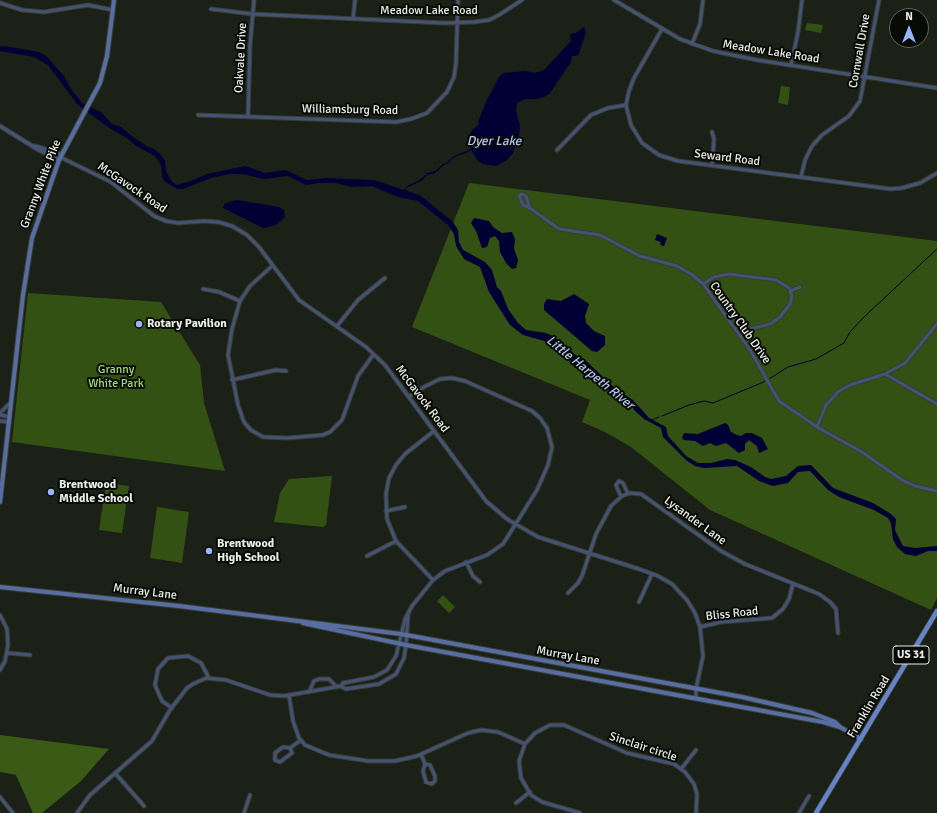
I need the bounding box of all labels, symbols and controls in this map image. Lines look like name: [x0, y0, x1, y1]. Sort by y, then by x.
street label: Meadow Lake Road: [380, 4, 478, 18]
north arrow: [889, 8, 929, 48]
text: N: [905, 10, 913, 23]
street label: Cornwall Drive: [846, 13, 874, 89]
street label: Oakvale Drive: [232, 23, 250, 93]
street label: Meadow Lake Road: [722, 37, 820, 67]
street label: Williamsburg Road: [302, 102, 398, 118]
water label: Dyer Lake: [467, 134, 521, 150]
street label: Granny White Pike: [17, 138, 65, 230]
street label: Seward Road: [693, 147, 761, 169]
street label: McGavock Road: [95, 160, 169, 216]
street label: Country Club Drive: [706, 279, 774, 367]
place label: Rotary Pavilion: [147, 317, 227, 331]
marker: Rotary Pavilion: [134, 319, 144, 329]
water label: Little Harpeth River: [543, 333, 637, 413]
park label: Granny White Park: [88, 363, 144, 391]
street label: McGavock Road: [392, 363, 452, 435]
place label: Brentwood Middle School: [59, 478, 133, 506]
marker: Brentwood Middle School: [46, 487, 56, 497]
street label: Lysander Lane: [661, 494, 729, 548]
place label: Brentwood High School: [217, 537, 280, 565]
marker: Brentwood High School: [204, 546, 214, 556]
street label: Murray Lane: [112, 581, 178, 603]
street label: Bliss Road: [705, 604, 759, 624]
street label: Murray Lane: [535, 643, 601, 669]
road number: US 31: [893, 646, 929, 664]
street label: Franklin Road: [845, 673, 893, 741]
street label: Sinclair circle: [607, 729, 679, 765]

